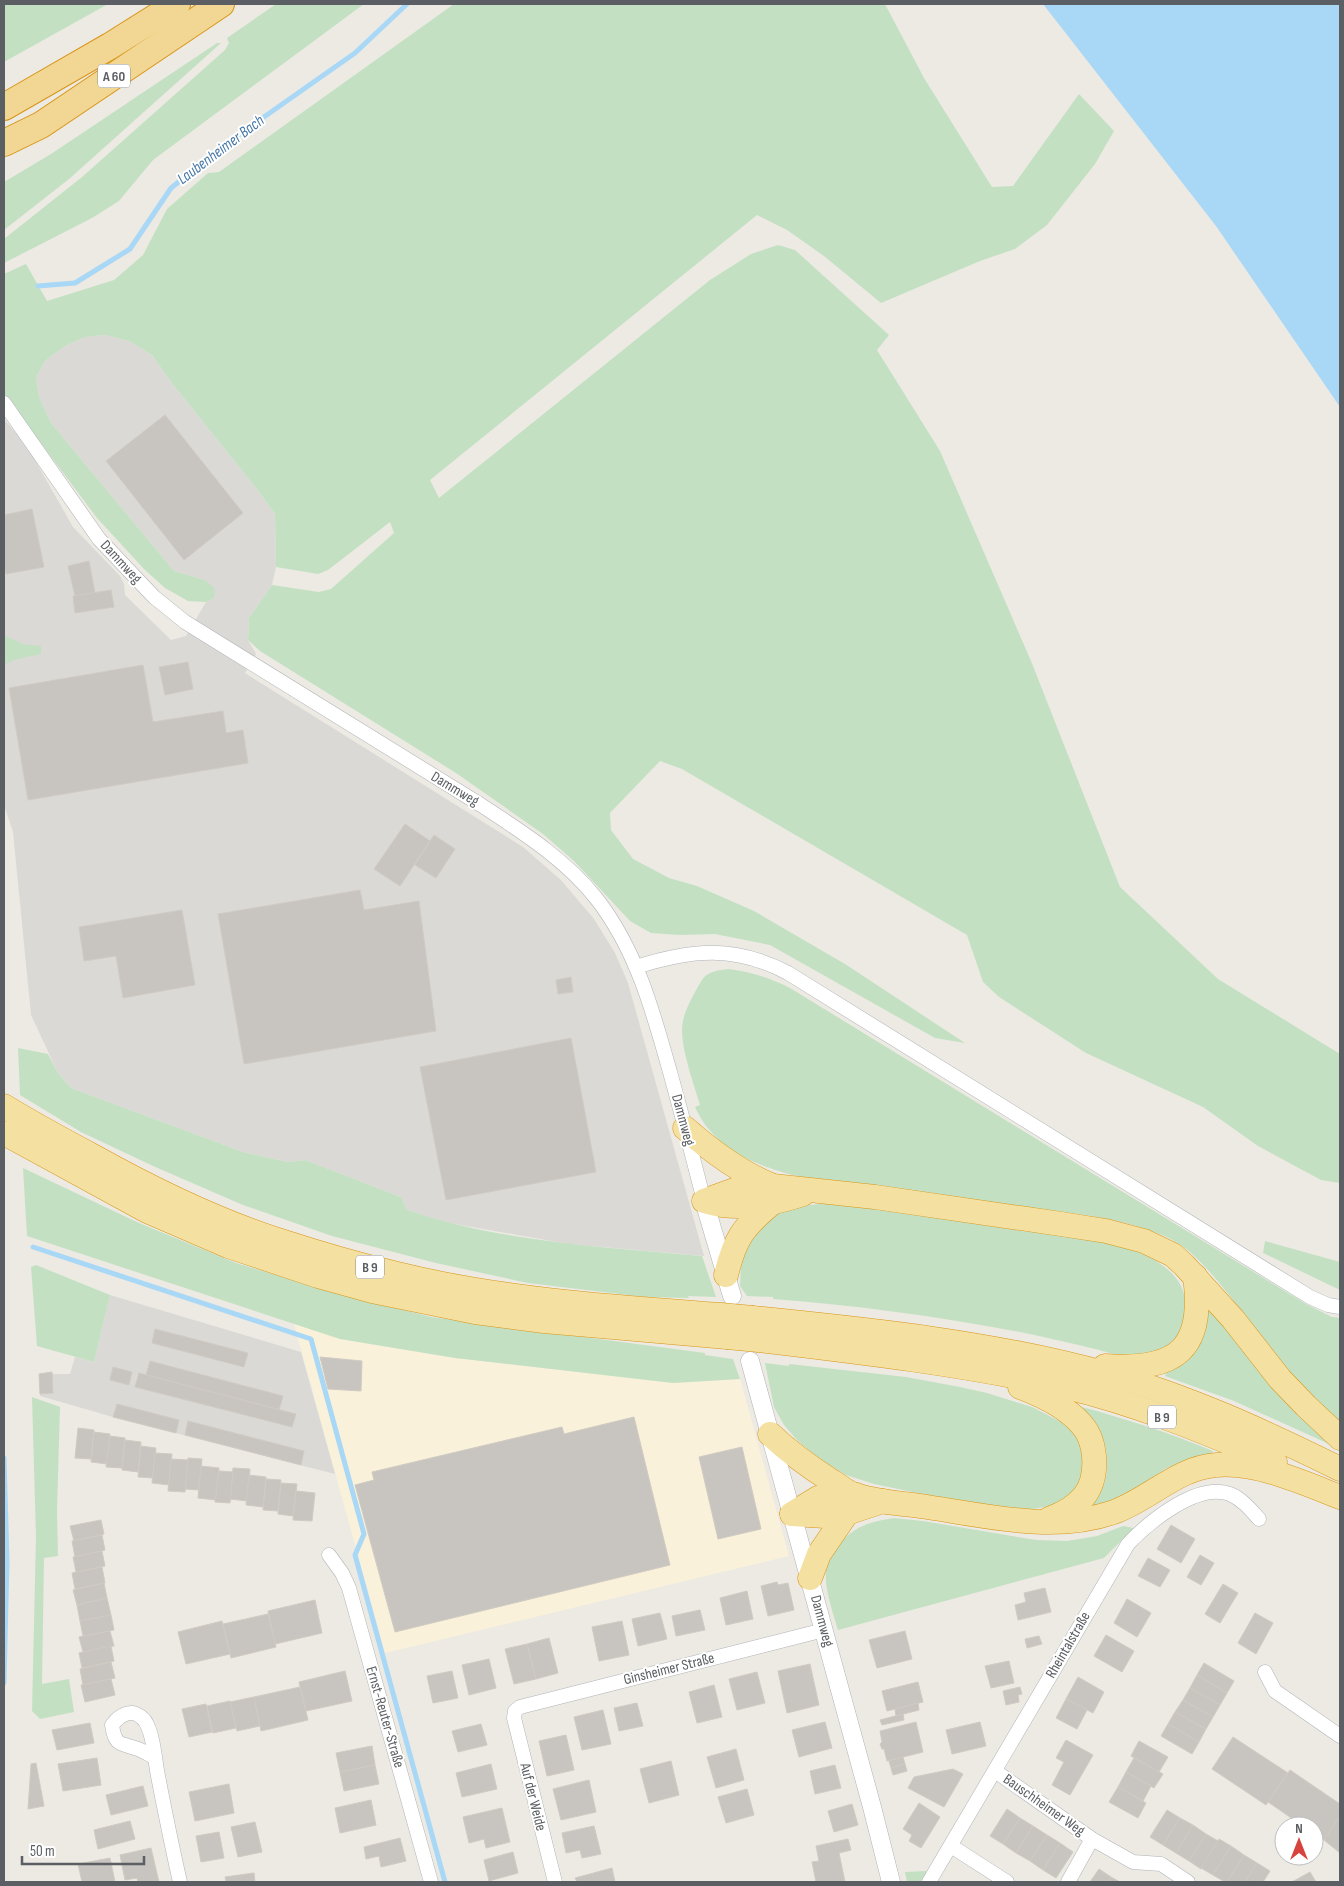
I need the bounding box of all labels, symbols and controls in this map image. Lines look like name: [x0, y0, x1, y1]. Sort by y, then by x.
road number: A 60: [98, 64, 130, 88]
water label: Laubenheimer Bach: [174, 111, 268, 189]
street label: Dammweg: [96, 536, 146, 588]
street label: Dammweg: [428, 767, 482, 811]
street label: Dammweg: [667, 1092, 699, 1148]
road number: B 9: [356, 1256, 384, 1278]
road number: B 9: [1148, 1405, 1176, 1428]
street label: Dammweg: [806, 1593, 838, 1649]
street label: Rheintalstraße: [1041, 1608, 1095, 1682]
street label: Ginsheimer Straße: [622, 1649, 716, 1689]
street label: Ernst-Reuter-Straße: [361, 1664, 409, 1770]
street label: Auf der Weide: [515, 1760, 551, 1833]
street label: Bauschheimer Weg: [999, 1770, 1089, 1840]
north arrow: [1274, 1816, 1324, 1866]
text: N: [1295, 1820, 1303, 1837]
scale bar: [22, 1834, 145, 1866]
text: 50 m: [30, 1842, 55, 1861]

